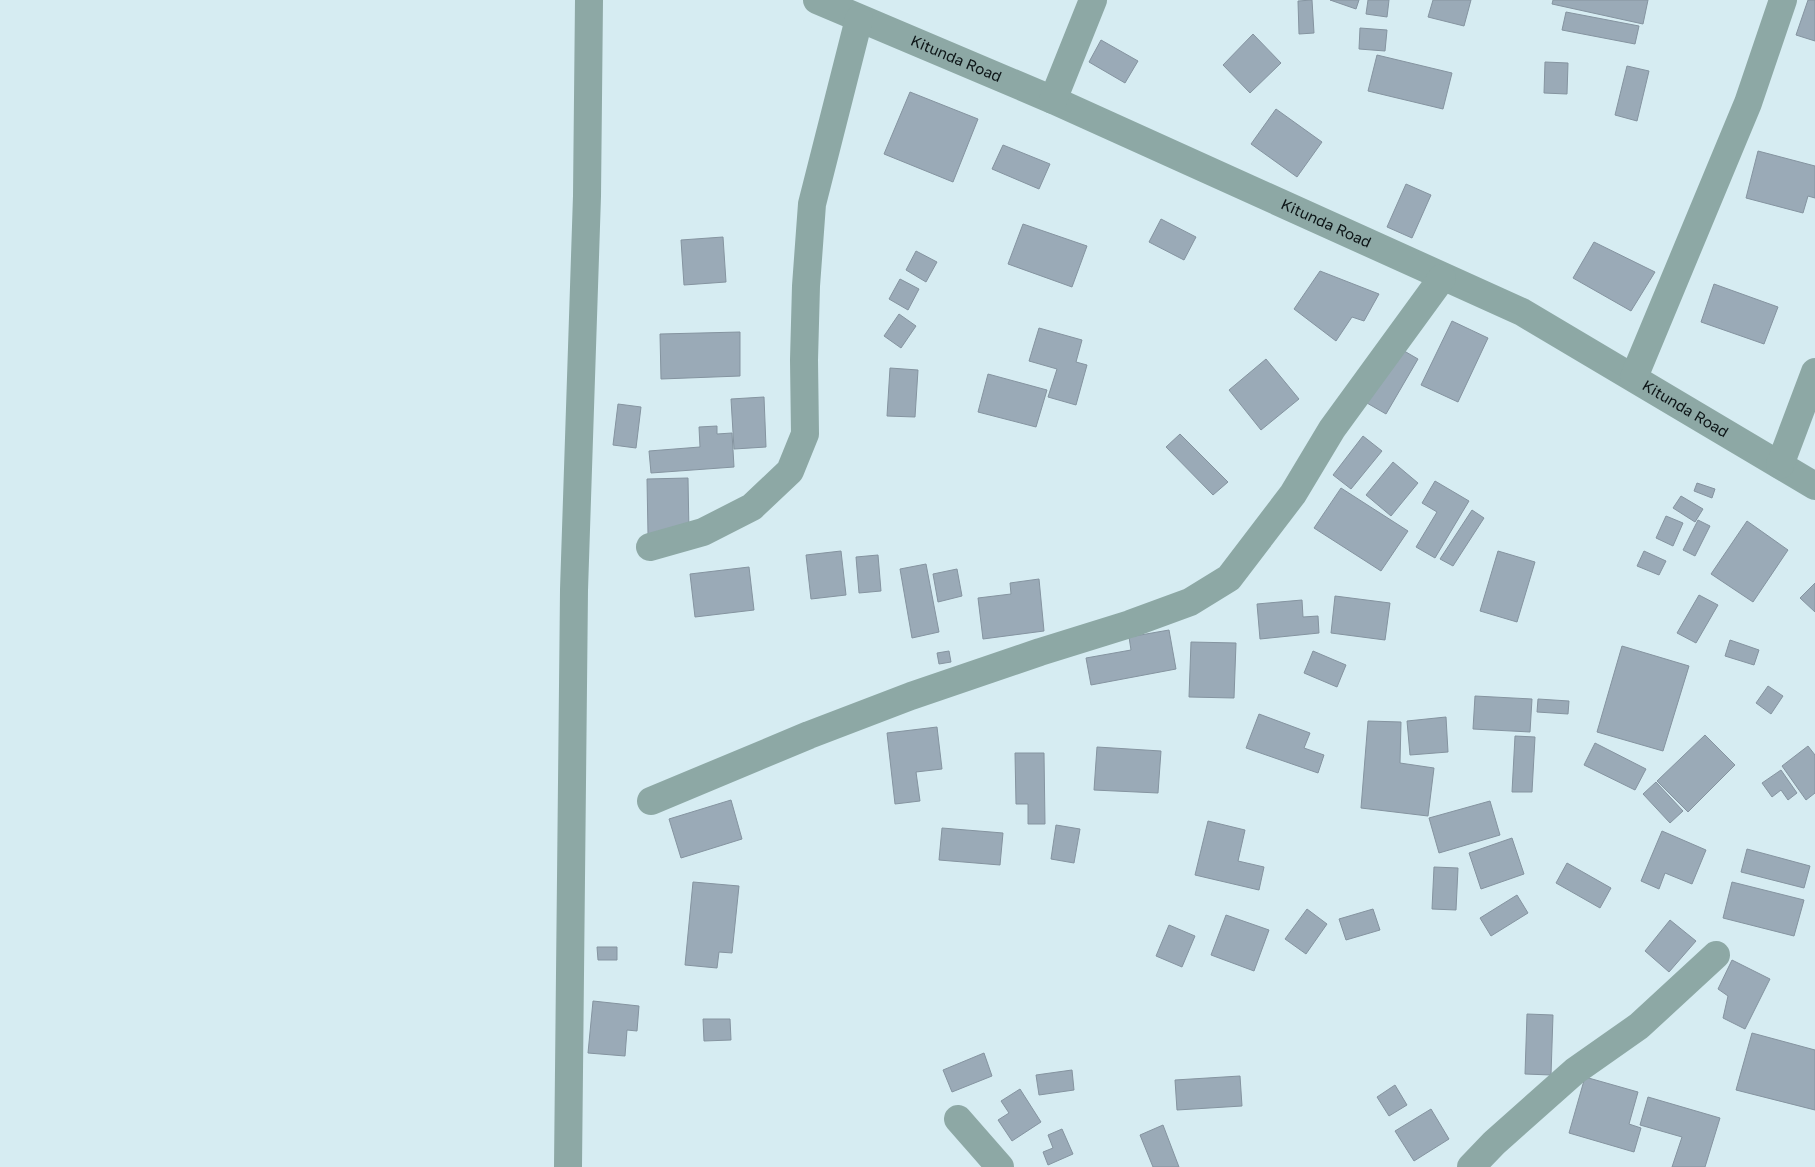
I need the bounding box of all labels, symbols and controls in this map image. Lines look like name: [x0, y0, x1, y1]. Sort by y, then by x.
street label: Kitunda Road: [908, 31, 1005, 85]
street label: Kitunda Road: [1279, 194, 1374, 251]
street label: Kitunda Road: [1640, 376, 1732, 441]

